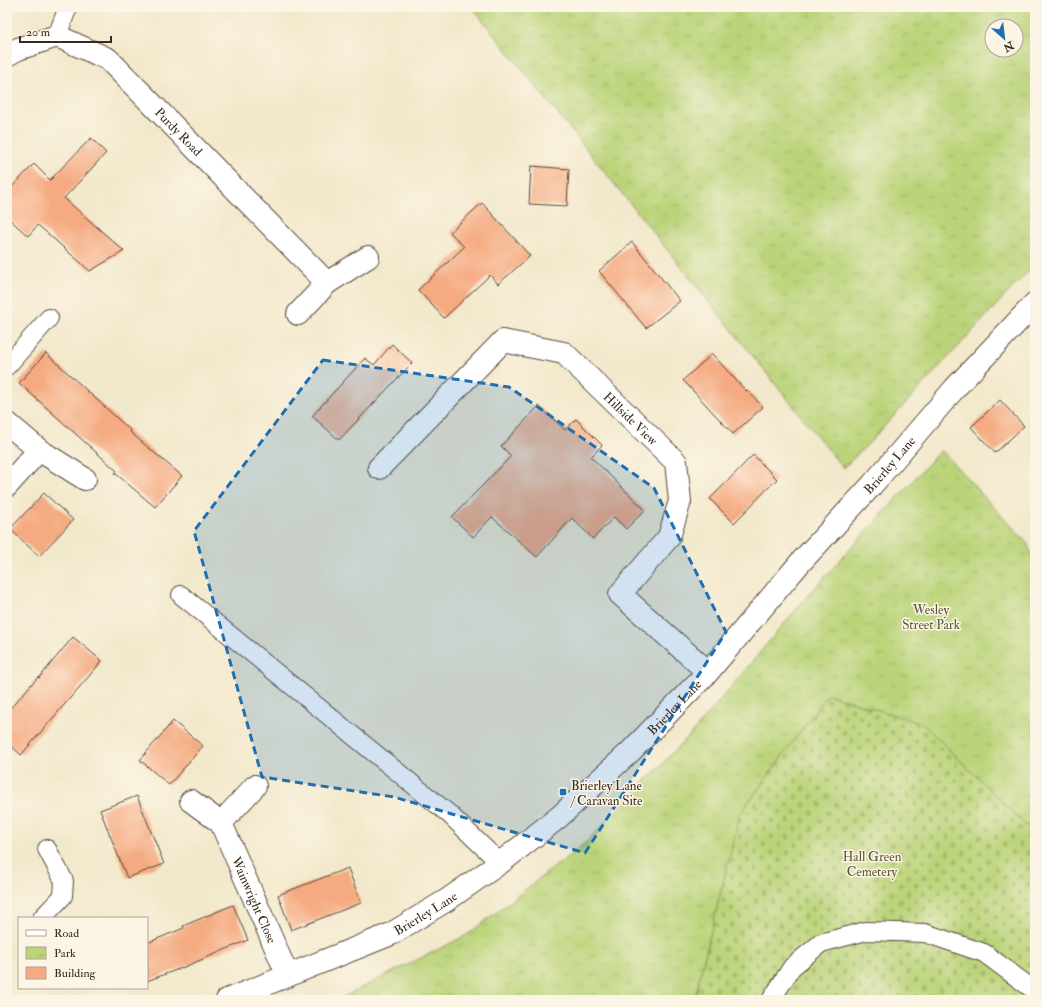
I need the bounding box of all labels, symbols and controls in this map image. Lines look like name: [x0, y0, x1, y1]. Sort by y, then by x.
scale bar: [20, 18, 111, 44]
north arrow: [984, 18, 1024, 58]
text: 20 m: [26, 25, 51, 40]
text: N: [1000, 38, 1017, 55]
street label: Purdy Road: [151, 105, 206, 160]
street label: Hillside View: [600, 389, 661, 449]
street label: Brierley Lane: [861, 433, 920, 498]
park label: Wesley Street Park: [902, 602, 961, 633]
street label: Brierley Lane: [644, 676, 706, 739]
place label: Brierley Lane / Caravan Site: [570, 778, 643, 809]
marker: Brierley Lane / Caravan Site: [558, 787, 568, 797]
park label: Hall Green Cemetery: [843, 849, 902, 881]
street label: Wainwright Close: [227, 853, 280, 946]
street label: Brierley Lane: [391, 888, 461, 939]
legend: [18, 917, 148, 989]
text: Road: [54, 926, 79, 941]
text: Park: [54, 946, 76, 961]
text: Building: [54, 966, 97, 981]

